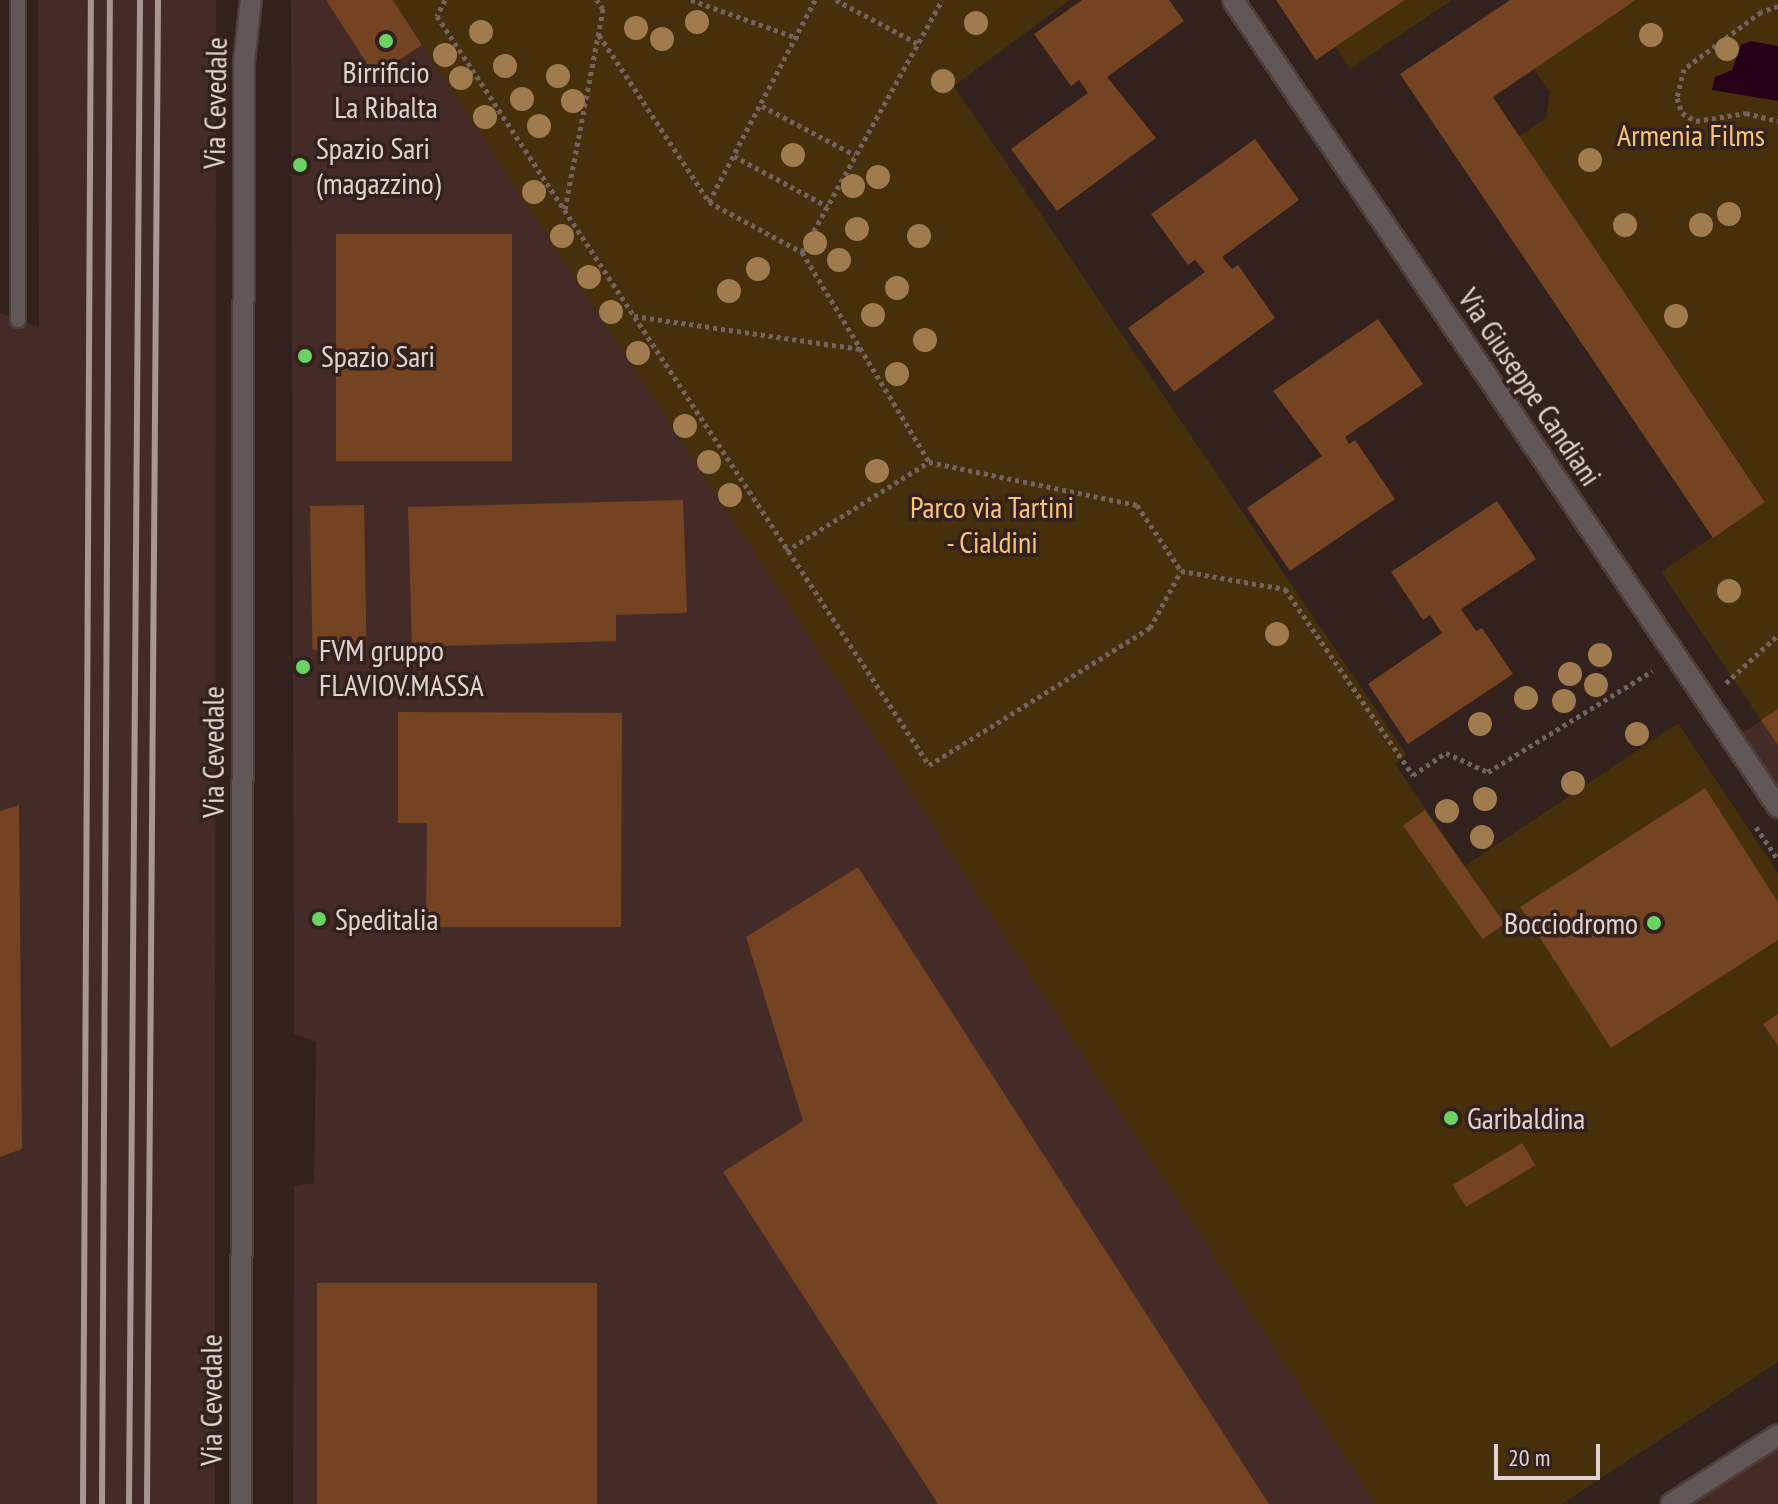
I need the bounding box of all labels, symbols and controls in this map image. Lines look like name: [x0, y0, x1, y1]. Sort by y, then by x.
marker: Birrificio La Ribalta: [377, 32, 395, 50]
street label: Via Cevedale: [196, 37, 234, 169]
place label: Birrificio La Ribalta: [334, 54, 438, 124]
park label: Armenia Films: [1617, 117, 1765, 153]
place label: Spazio Sari (magazzino): [316, 130, 441, 200]
marker: Spazio Sari (magazzino): [291, 156, 309, 174]
street label: Via Giuseppe Candiani: [1451, 282, 1609, 492]
place label: Spazio Sari: [321, 338, 435, 374]
marker: Spazio Sari: [296, 347, 314, 365]
park label: Parco via Tartini - Cialdini: [909, 489, 1075, 560]
place label: FVM gruppo FLAVIOV.MASSA: [319, 632, 484, 702]
marker: FVM gruppo FLAVIOV.MASSA: [294, 658, 312, 676]
street label: Via Cevedale: [195, 686, 231, 818]
place label: Speditalia: [335, 901, 439, 937]
place label: Bocciodromo: [1504, 905, 1638, 941]
marker: Speditalia: [310, 910, 328, 928]
marker: Bocciodromo: [1645, 914, 1663, 932]
place label: Garibaldina: [1467, 1100, 1585, 1136]
marker: Garibaldina: [1442, 1109, 1460, 1127]
street label: Via Cevedale: [193, 1334, 229, 1466]
scale bar: [1498, 1428, 1604, 1478]
text: 20 m: [1508, 1442, 1550, 1473]

